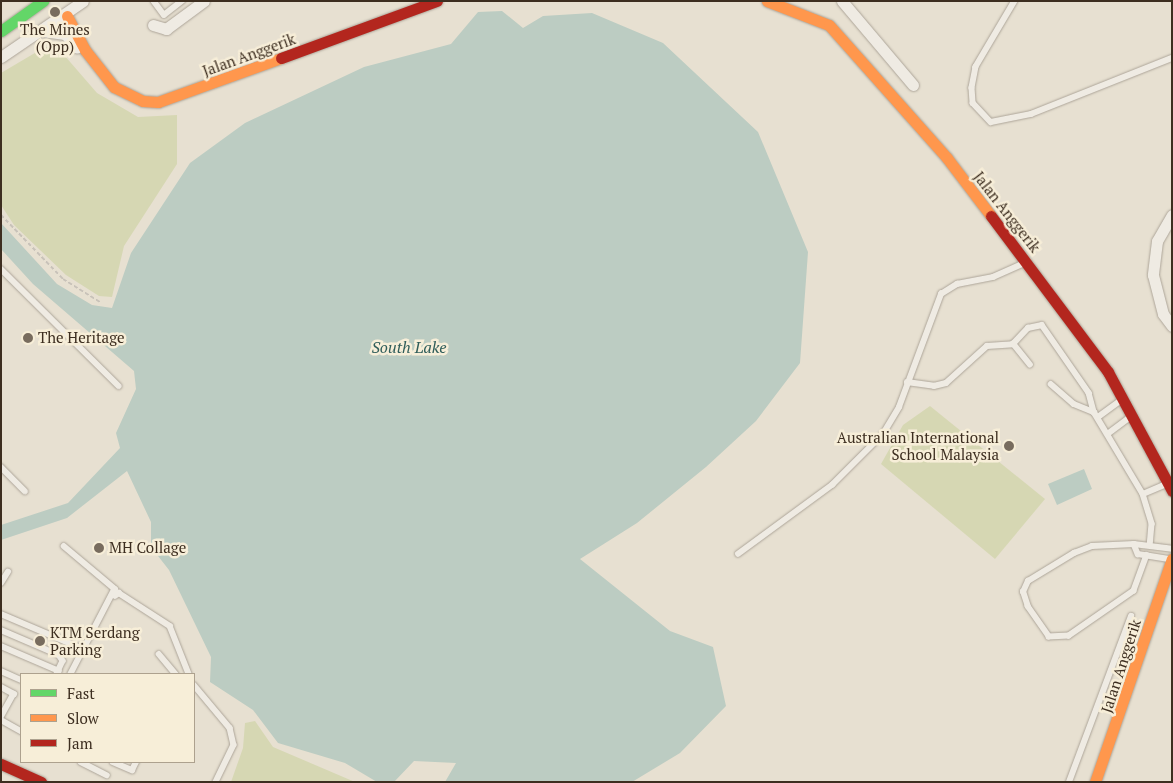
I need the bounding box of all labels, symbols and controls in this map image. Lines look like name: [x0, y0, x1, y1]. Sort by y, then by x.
marker: The Mines (Opp): [49, 6, 61, 18]
place label: The Mines (Opp): [20, 20, 90, 55]
street label: Jalan Anggerik: [200, 30, 298, 80]
street label: Jalan Anggerik: [970, 168, 1044, 256]
place label: The Heritage: [38, 329, 125, 347]
marker: The Heritage: [22, 332, 34, 344]
water label: South Lake: [371, 337, 447, 357]
place label: Australian International School Malaysia: [837, 428, 999, 463]
marker: Australian International School Malaysia: [1003, 440, 1015, 452]
place label: MH Collage: [109, 539, 186, 557]
marker: MH Collage: [93, 542, 105, 554]
street label: Jalan Anggerik: [1097, 617, 1145, 715]
place label: KTM Serdang Parking: [50, 623, 140, 658]
marker: KTM Serdang Parking: [34, 635, 46, 647]
legend: [20, 673, 195, 763]
text: Fast: [67, 683, 95, 703]
text: Slow: [67, 708, 99, 728]
text: Jam: [67, 733, 93, 753]

